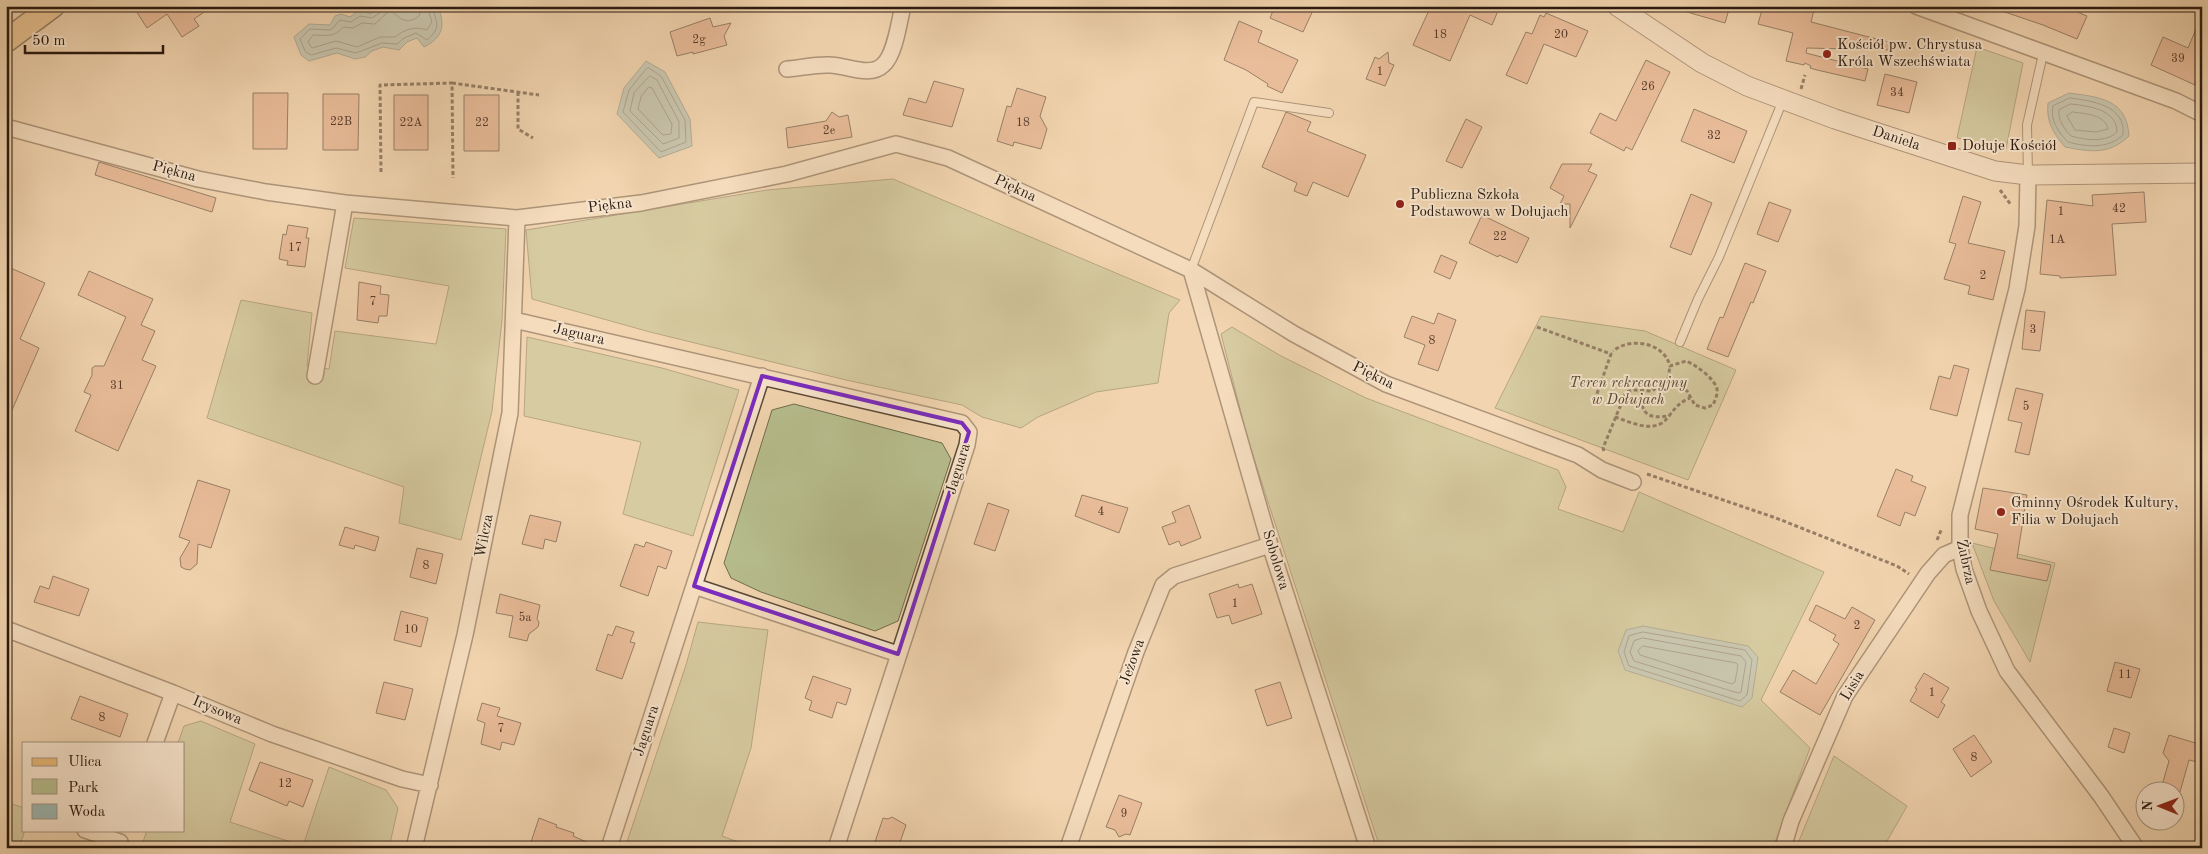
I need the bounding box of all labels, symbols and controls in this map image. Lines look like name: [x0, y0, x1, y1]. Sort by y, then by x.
scale bar: [25, 22, 162, 54]
house number: 18: [1433, 29, 1447, 41]
house number: 20: [1554, 29, 1568, 41]
text: 50 m: [32, 34, 66, 49]
house number: 2g: [692, 34, 706, 46]
place label: Kościół pw. Chrystusa Króla Wszechświata: [1837, 38, 1983, 70]
marker: Kościół pw. Chrystusa Króla Wszechświata: [1821, 48, 1833, 60]
house number: 39: [2171, 53, 2185, 65]
house number: 1: [1377, 66, 1383, 78]
house number: 26: [1641, 81, 1655, 93]
house number: 34: [1890, 87, 1904, 99]
house number: 22B: [330, 116, 352, 128]
house number: 22A: [399, 117, 423, 129]
house number: 22: [475, 117, 489, 129]
house number: 18: [1016, 117, 1030, 129]
street label: Daniela: [1870, 124, 1922, 154]
house number: 2e: [823, 125, 836, 137]
house number: 32: [1707, 130, 1721, 142]
place label: Dołuje Kościół: [1962, 139, 2057, 154]
marker: Dołuje Kościół: [1946, 140, 1958, 152]
street label: Piękna: [151, 159, 198, 185]
street label: Piękna: [992, 173, 1039, 205]
place label: Publiczna Szkoła Podstawowa w Dołujach: [1410, 188, 1568, 220]
street label: Piękna: [587, 196, 634, 216]
marker: Publiczna Szkoła Podstawowa w Dołujach: [1394, 198, 1406, 210]
house number: 42: [2112, 203, 2126, 215]
house number: 1: [2058, 206, 2064, 218]
house number: 22: [1493, 231, 1507, 243]
house number: 1A: [2049, 234, 2065, 246]
house number: 17: [288, 242, 302, 254]
house number: 2: [1980, 270, 1986, 282]
house number: 7: [370, 296, 376, 308]
street label: Jaguara: [552, 322, 607, 348]
house number: 3: [2030, 324, 2036, 336]
house number: 8: [1429, 335, 1436, 347]
street label: Piękna: [1350, 360, 1397, 393]
park label: Teren rekreacyjny w Dołujach: [1569, 376, 1687, 408]
house number: 31: [110, 380, 124, 392]
house number: 5: [2023, 400, 2030, 413]
street label: Jaguara: [944, 441, 974, 496]
place label: Gminny Ośrodek Kultury, Filia w Dołujach: [2011, 496, 2178, 528]
house number: 4: [1098, 506, 1105, 518]
marker: Gminny Ośrodek Kultury, Filia w Dołujach: [1995, 506, 2007, 518]
street label: Wilcza: [473, 512, 497, 559]
street label: Sobolowa: [1259, 528, 1291, 592]
street label: Żubrza: [1953, 537, 1980, 586]
house number: 8: [423, 560, 430, 572]
house number: 1: [1232, 598, 1238, 610]
house number: 5a: [519, 611, 532, 624]
house number: 2: [1854, 620, 1860, 632]
house number: 10: [404, 624, 418, 636]
street label: Jeżowa: [1118, 637, 1148, 687]
street label: Lisia: [1838, 668, 1868, 704]
house number: 11: [2118, 669, 2132, 681]
house number: 1: [1929, 687, 1935, 699]
street label: Irysowa: [190, 694, 245, 728]
street label: Jaguara: [632, 703, 662, 758]
house number: 8: [99, 712, 106, 724]
house number: 7: [498, 723, 504, 735]
legend: [22, 742, 185, 832]
house number: 8: [1971, 752, 1978, 764]
text: Ulica: [68, 755, 102, 770]
house number: 12: [278, 778, 292, 790]
text: Park: [68, 781, 99, 796]
north arrow: [2136, 782, 2186, 832]
text: N: [2141, 800, 2155, 811]
text: Woda: [68, 805, 106, 820]
house number: 9: [1121, 808, 1127, 820]

